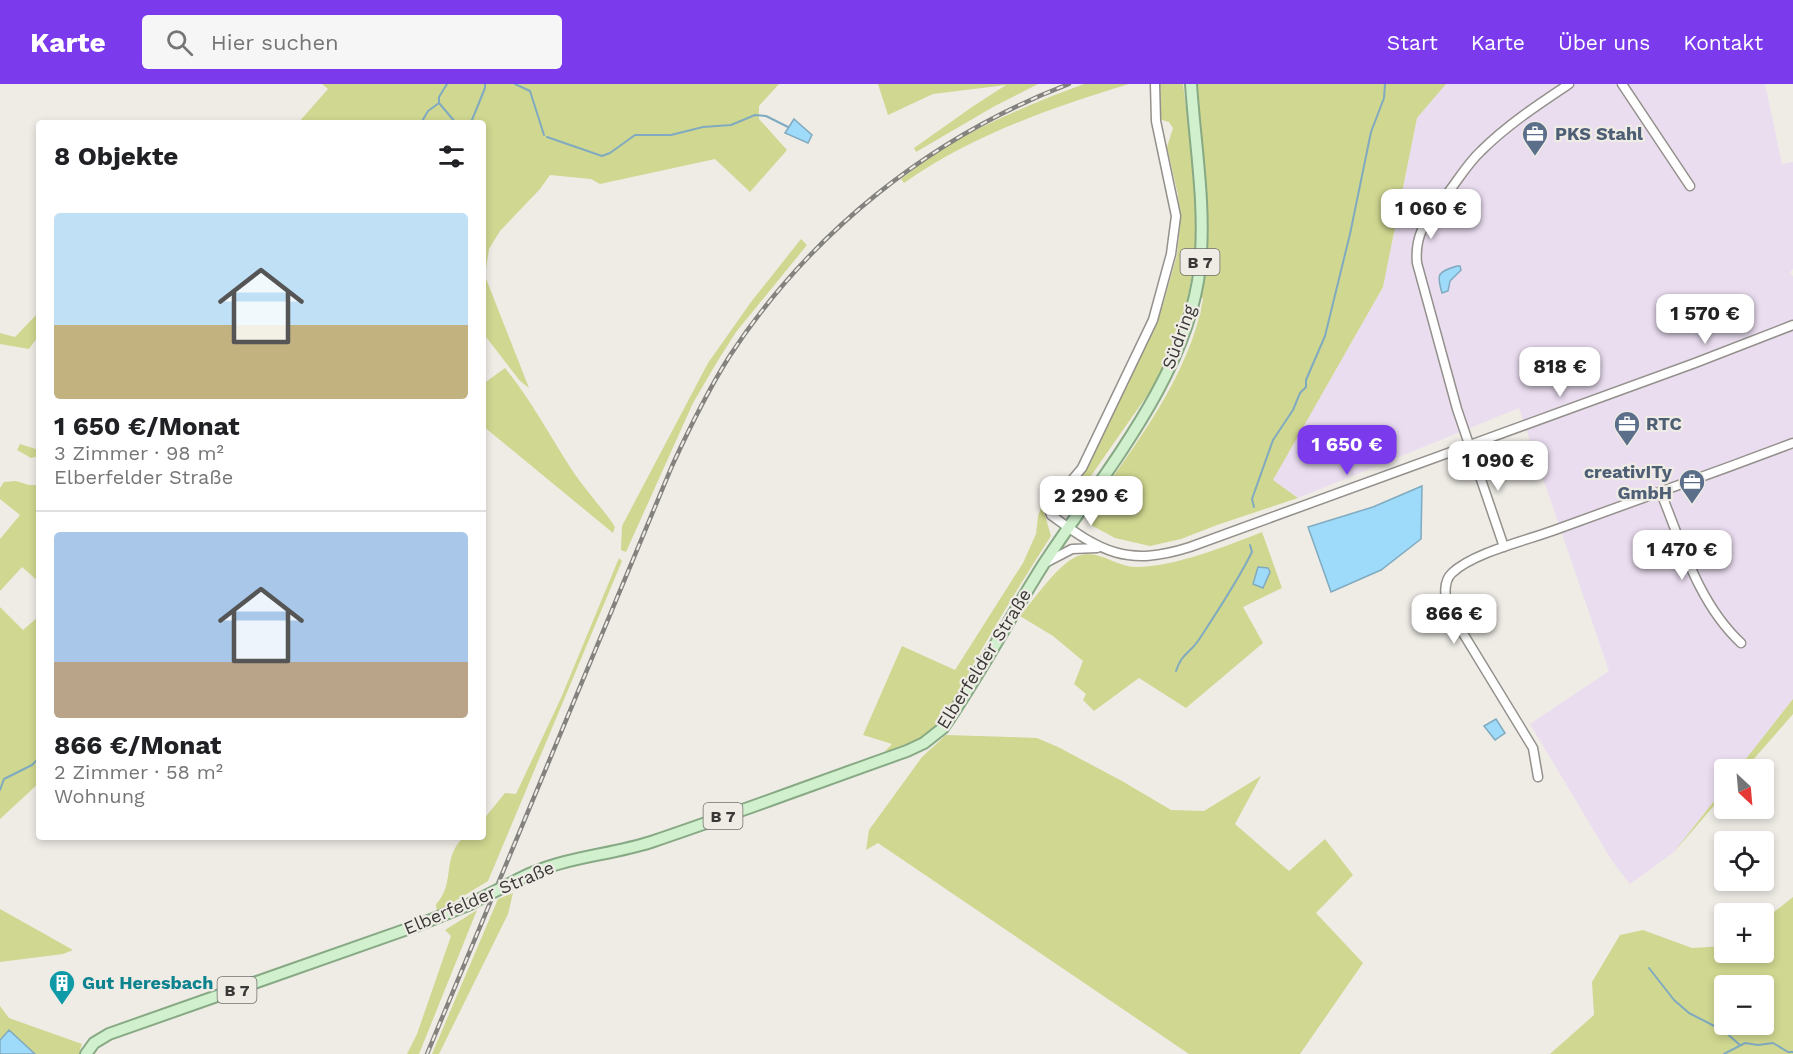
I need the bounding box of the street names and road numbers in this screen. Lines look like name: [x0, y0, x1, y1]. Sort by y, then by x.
road number: B 7: [1180, 249, 1220, 275]
street label: Südring: [1157, 302, 1200, 372]
street label: Elberfelder Straße: [932, 585, 1035, 733]
road number: B 7: [704, 803, 742, 829]
street label: Elberfelder Straße: [400, 856, 557, 939]
road number: B 7: [218, 977, 256, 1003]

